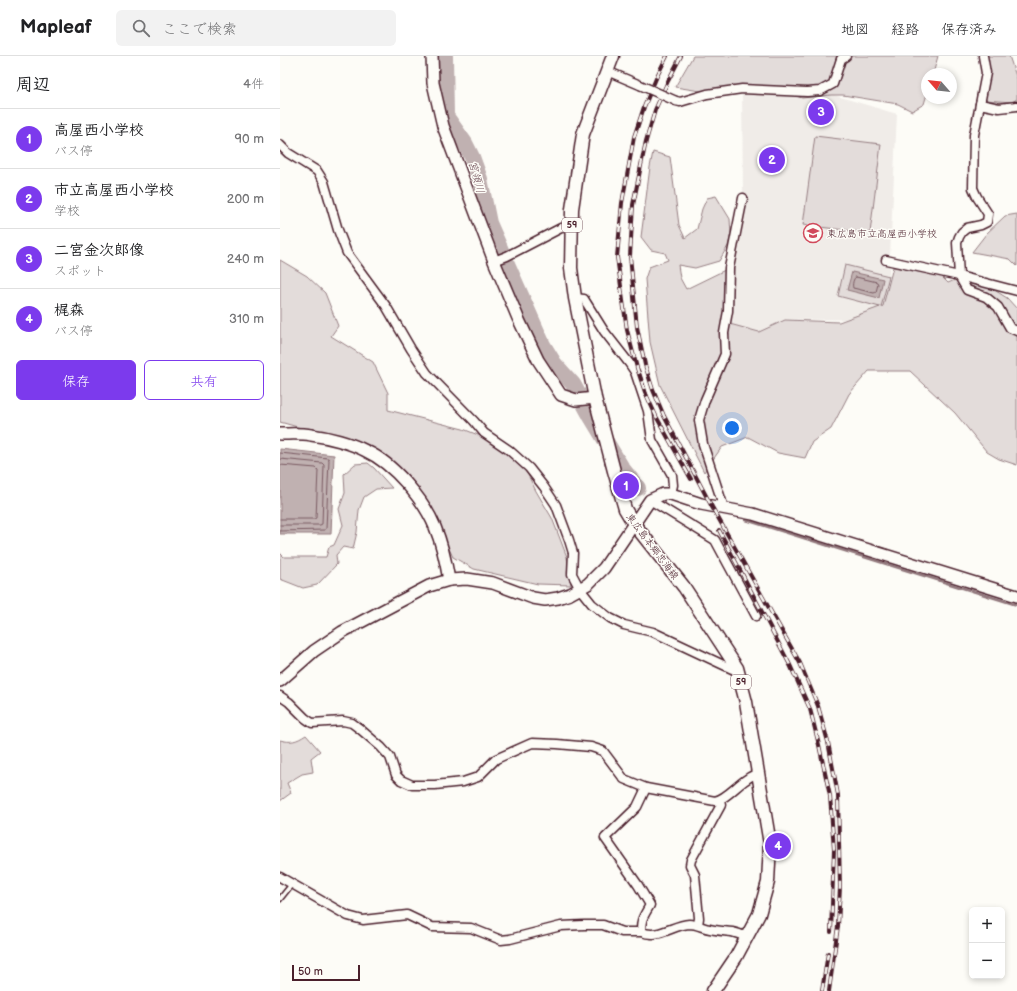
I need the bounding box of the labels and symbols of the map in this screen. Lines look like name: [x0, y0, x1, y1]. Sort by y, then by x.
north arrow: [921, 68, 957, 104]
pin: 3: [808, 97, 834, 127]
pin: 2: [759, 145, 785, 175]
water label: 宮領川: [466, 160, 487, 195]
road number: 59: [562, 218, 582, 232]
school or university icon: 東広島市立高屋西小学校: [802, 222, 824, 244]
place label: 東広島市立高屋西小学校: [827, 228, 937, 240]
your location: [722, 418, 742, 438]
pin: 1: [613, 471, 639, 501]
street label: 東広島本郷忠海線: [623, 511, 681, 582]
road number: 59: [731, 675, 751, 689]
pin: 4: [765, 831, 791, 861]
scale bar: [292, 963, 360, 982]

